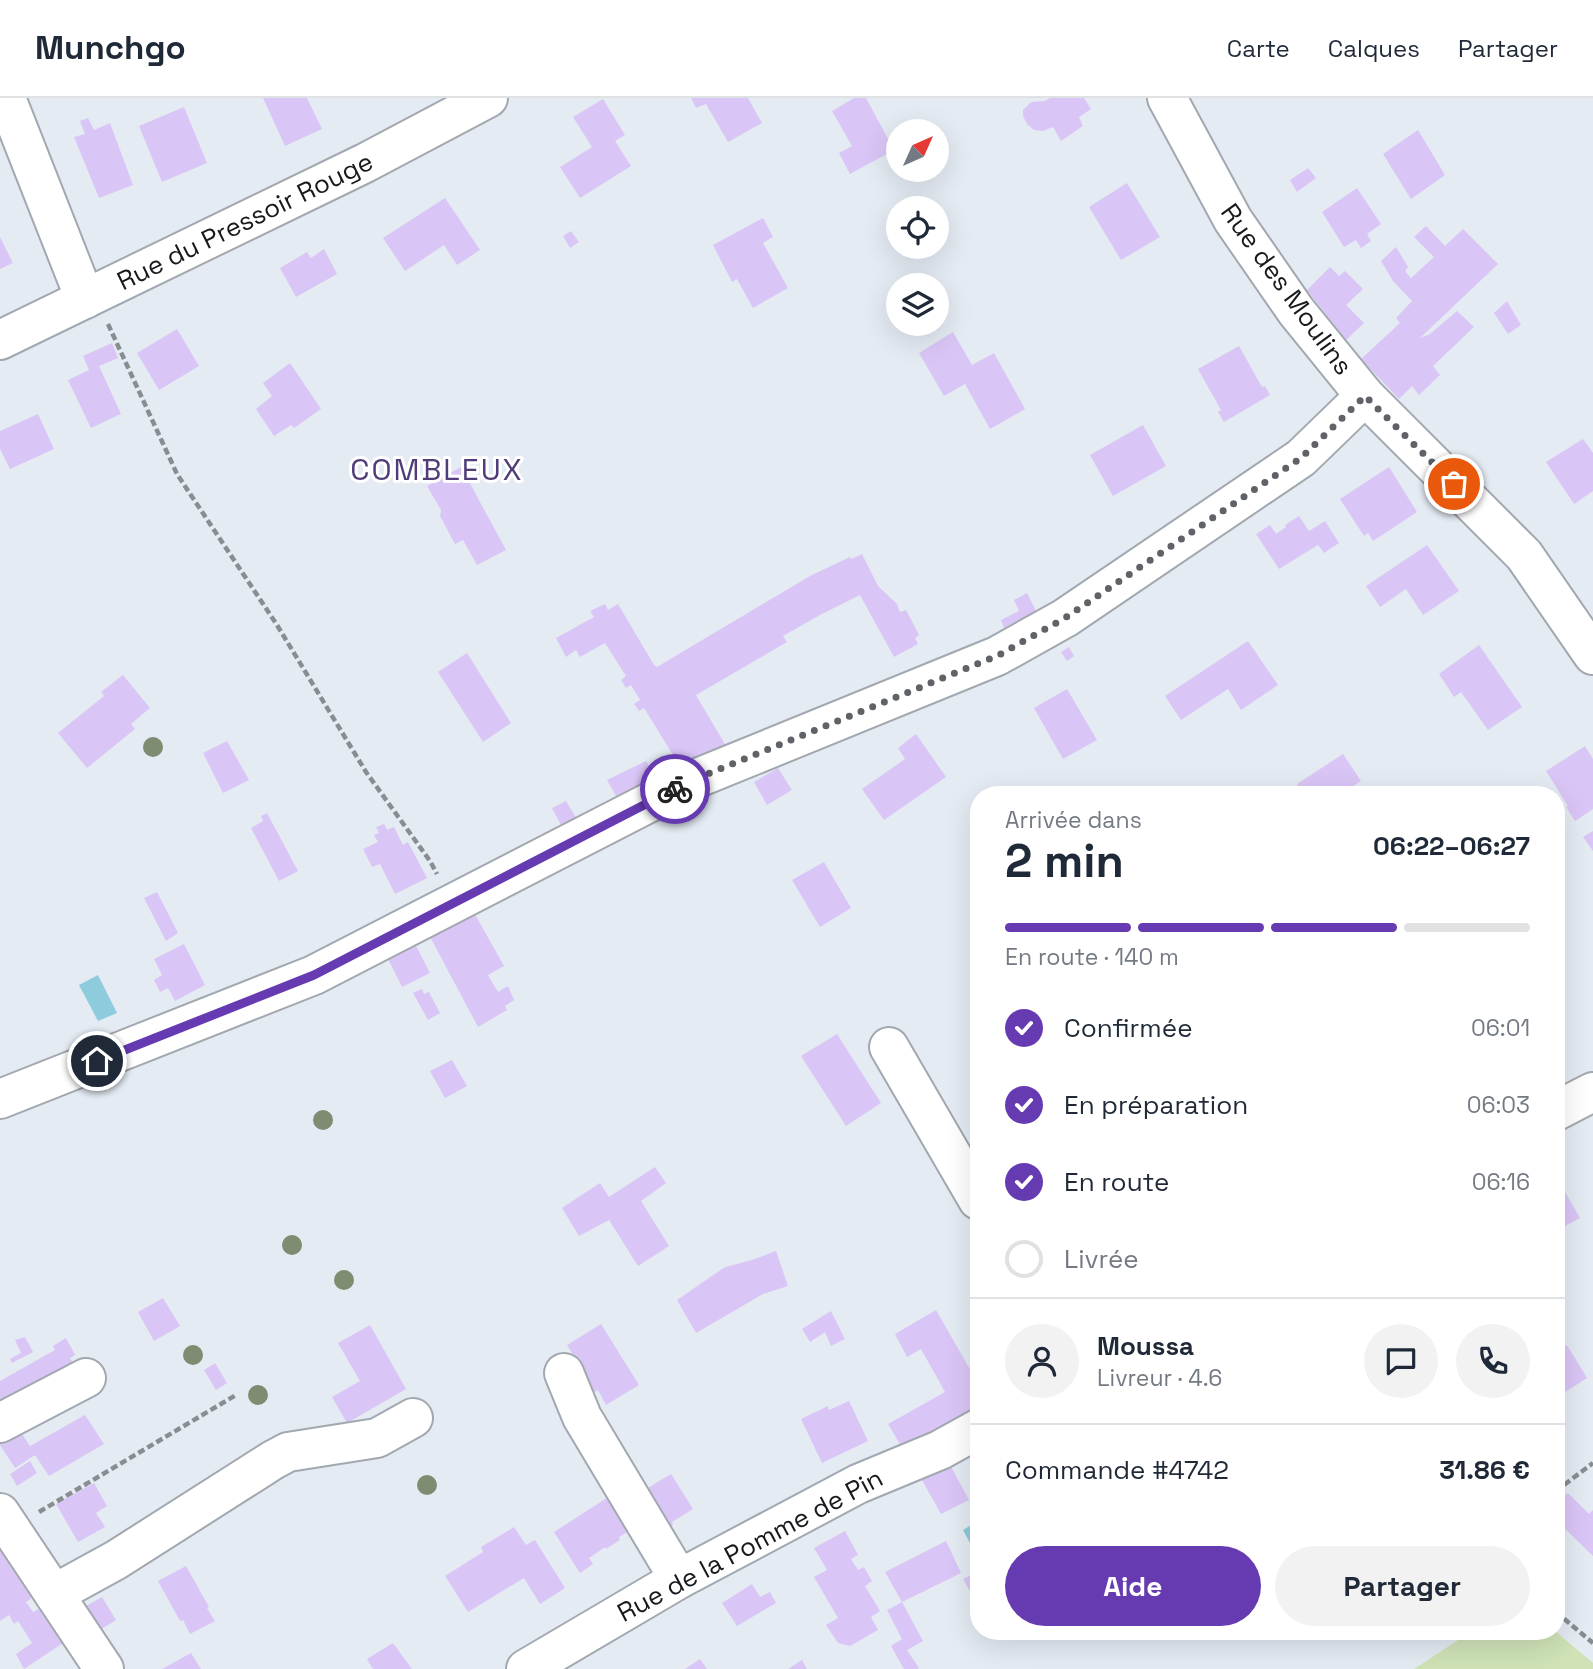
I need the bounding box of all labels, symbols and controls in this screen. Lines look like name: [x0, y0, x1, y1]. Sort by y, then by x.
text: Munchgo: [35, 27, 186, 69]
text: Carte: [1227, 33, 1290, 64]
text: Calques: [1328, 33, 1420, 64]
text: Partager: [1458, 33, 1558, 64]
north arrow: [886, 119, 948, 182]
map controls: [886, 119, 949, 336]
street label: Rue du Pressoir Rouge: [111, 144, 379, 298]
button: locate: [886, 196, 949, 259]
street label: Rue des Moulins: [1213, 197, 1361, 381]
button: layers: [886, 273, 949, 336]
district label: COMBLEUX: [350, 450, 524, 489]
pin: [1424, 454, 1484, 514]
icon: bag: [1435, 465, 1473, 503]
courier: [640, 754, 710, 824]
icon: bike: [656, 770, 694, 808]
text: Arrivée dans: [1005, 805, 1142, 835]
text: 06:22–06:27: [1373, 829, 1530, 863]
text: 2 min: [1005, 832, 1124, 890]
text: En route · 140 m: [1005, 942, 1179, 972]
icon: check: [1005, 1009, 1043, 1047]
text: Confirmée: [1064, 1011, 1193, 1045]
text: 06:01: [1471, 1013, 1530, 1043]
pin: [67, 1031, 127, 1091]
icon: home: [78, 1042, 116, 1080]
icon: check: [1005, 1086, 1043, 1124]
text: En préparation: [1064, 1088, 1248, 1122]
text: 06:03: [1467, 1090, 1530, 1120]
icon: check: [1005, 1163, 1043, 1201]
text: En route: [1064, 1165, 1169, 1199]
text: 06:16: [1472, 1167, 1530, 1197]
text: Livrée: [1064, 1242, 1139, 1276]
button: person: [1005, 1324, 1079, 1398]
button: chat: [1364, 1324, 1438, 1398]
button: phone: [1456, 1324, 1530, 1398]
text: Moussa: [1097, 1329, 1194, 1363]
text: Livreur · 4.6: [1097, 1363, 1222, 1393]
text: Commande #4742: [1005, 1453, 1229, 1487]
text: 31.86 €: [1439, 1453, 1530, 1487]
street label: Rue de la Pomme de Pin: [611, 1461, 889, 1629]
button: Aide: [1005, 1546, 1261, 1626]
button: Partager: [1275, 1546, 1530, 1626]

